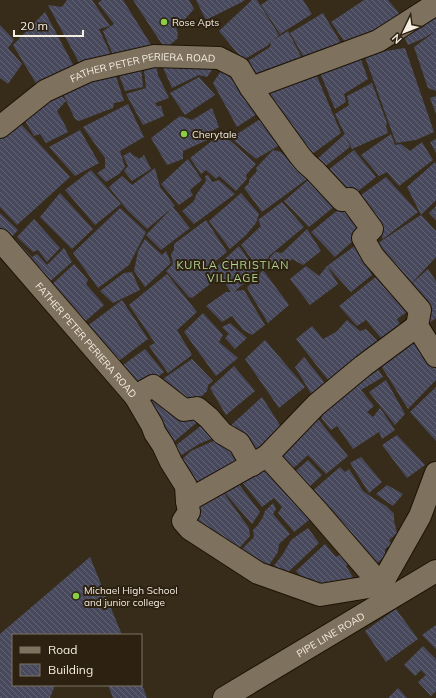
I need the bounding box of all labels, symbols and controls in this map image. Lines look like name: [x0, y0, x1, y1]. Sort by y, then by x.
scale bar: [14, 12, 83, 38]
north arrow: [384, 12, 424, 52]
place label: Rose Apts: [172, 16, 219, 29]
marker: Rose Apts: [159, 17, 169, 27]
text: 20 m: [20, 18, 48, 33]
text: N: [389, 31, 405, 47]
street label: FATHER PETER PERIERA ROAD: [68, 50, 216, 85]
place label: Cherytale: [192, 128, 237, 141]
marker: Cherytale: [179, 129, 189, 139]
district label: KURLA CHRISTIAN VILLAGE: [176, 258, 290, 285]
street label: FATHER PETER PERIERA ROAD: [32, 280, 140, 401]
place label: Michael High School and junior college: [84, 584, 178, 609]
marker: Michael High School and junior college: [71, 591, 81, 601]
street label: PIPE LINE ROAD: [294, 609, 367, 660]
legend: [12, 634, 142, 686]
text: Road: [48, 642, 77, 657]
text: Building: [48, 662, 93, 677]

